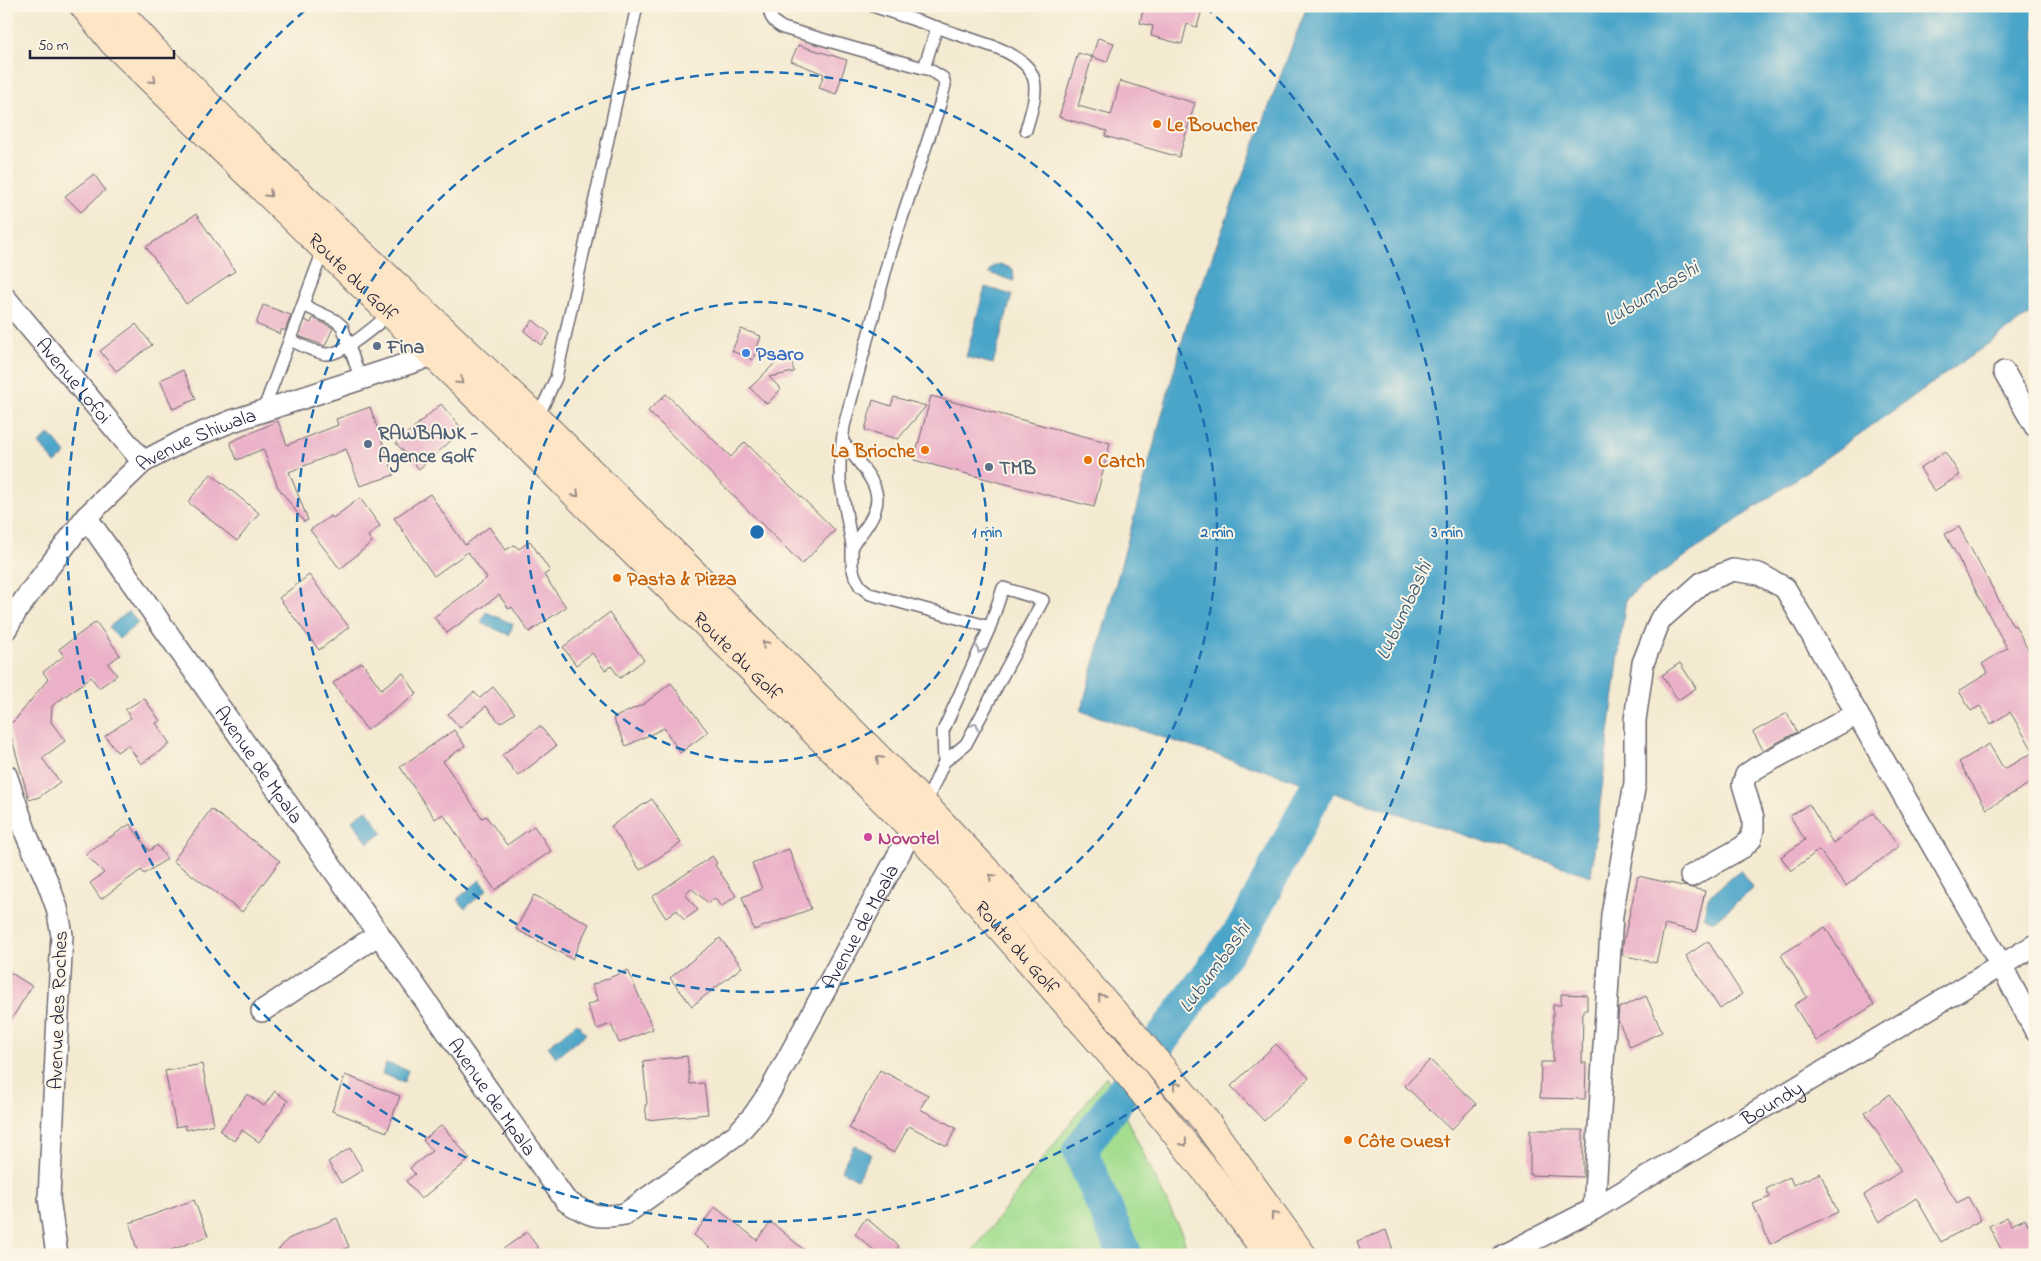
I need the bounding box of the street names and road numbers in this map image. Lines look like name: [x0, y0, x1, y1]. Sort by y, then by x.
street label: Route du Golf: [300, 227, 404, 330]
street label: Avenue Lofoi: [27, 332, 117, 431]
street label: Avenue Shiwala: [130, 402, 260, 479]
street label: Route du Golf: [685, 606, 788, 709]
street label: Avenue de Mpala: [206, 701, 309, 830]
street label: Avenue de Mpala: [816, 860, 908, 995]
street label: Route du Golf: [966, 895, 1065, 1002]
street label: Avenue des Roches: [42, 930, 77, 1090]
street label: Avenue de Mpala: [439, 1033, 542, 1163]
street label: Boundy: [1736, 1075, 1809, 1135]

